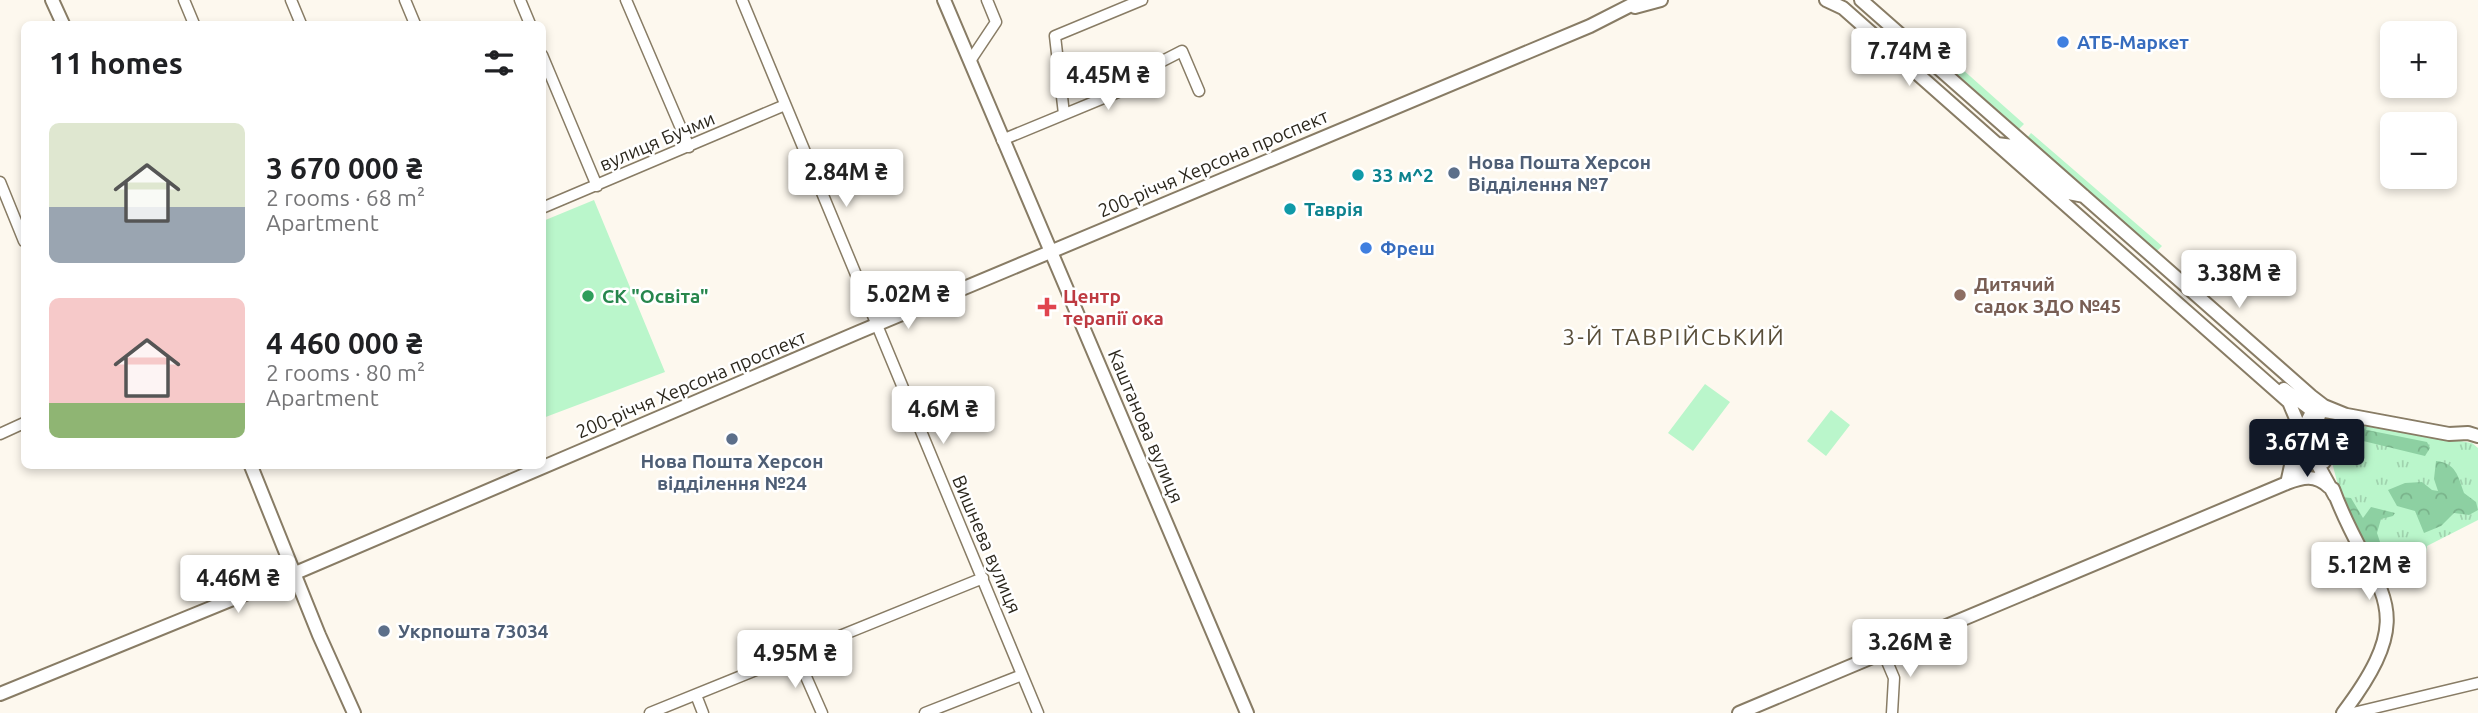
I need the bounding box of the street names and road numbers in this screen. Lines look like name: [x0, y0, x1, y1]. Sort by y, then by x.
street label: 200-річчя Херсона проспект: [1095, 104, 1332, 222]
street label: вулиця Бучми: [596, 107, 718, 175]
street label: 200-річчя Херсона проспект: [573, 325, 810, 443]
street label: Каштанова вулиця: [1104, 346, 1188, 506]
street label: Вишнева вулиця: [948, 472, 1026, 616]

